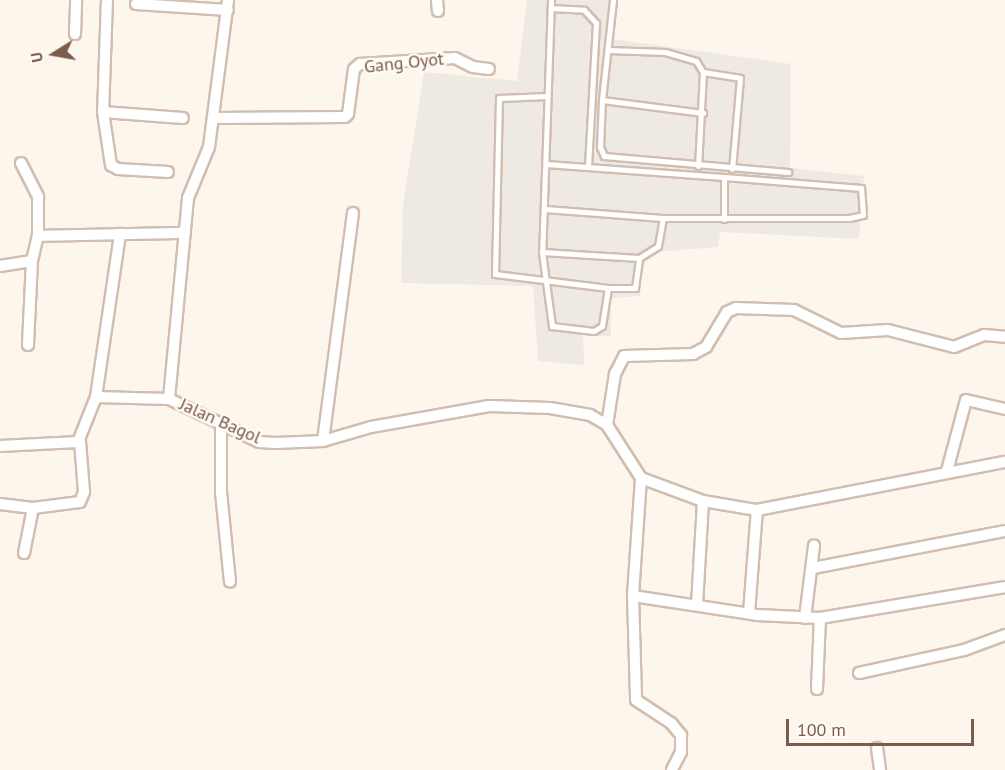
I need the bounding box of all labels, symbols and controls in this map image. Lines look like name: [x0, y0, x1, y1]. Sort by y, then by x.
north arrow: [24, 24, 84, 84]
street label: Gang Oyot: [363, 48, 445, 78]
text: U: [26, 51, 47, 64]
street label: Jalan Bagol: [176, 393, 264, 449]
scale bar: [789, 707, 976, 745]
text: 100 m: [797, 718, 846, 741]

